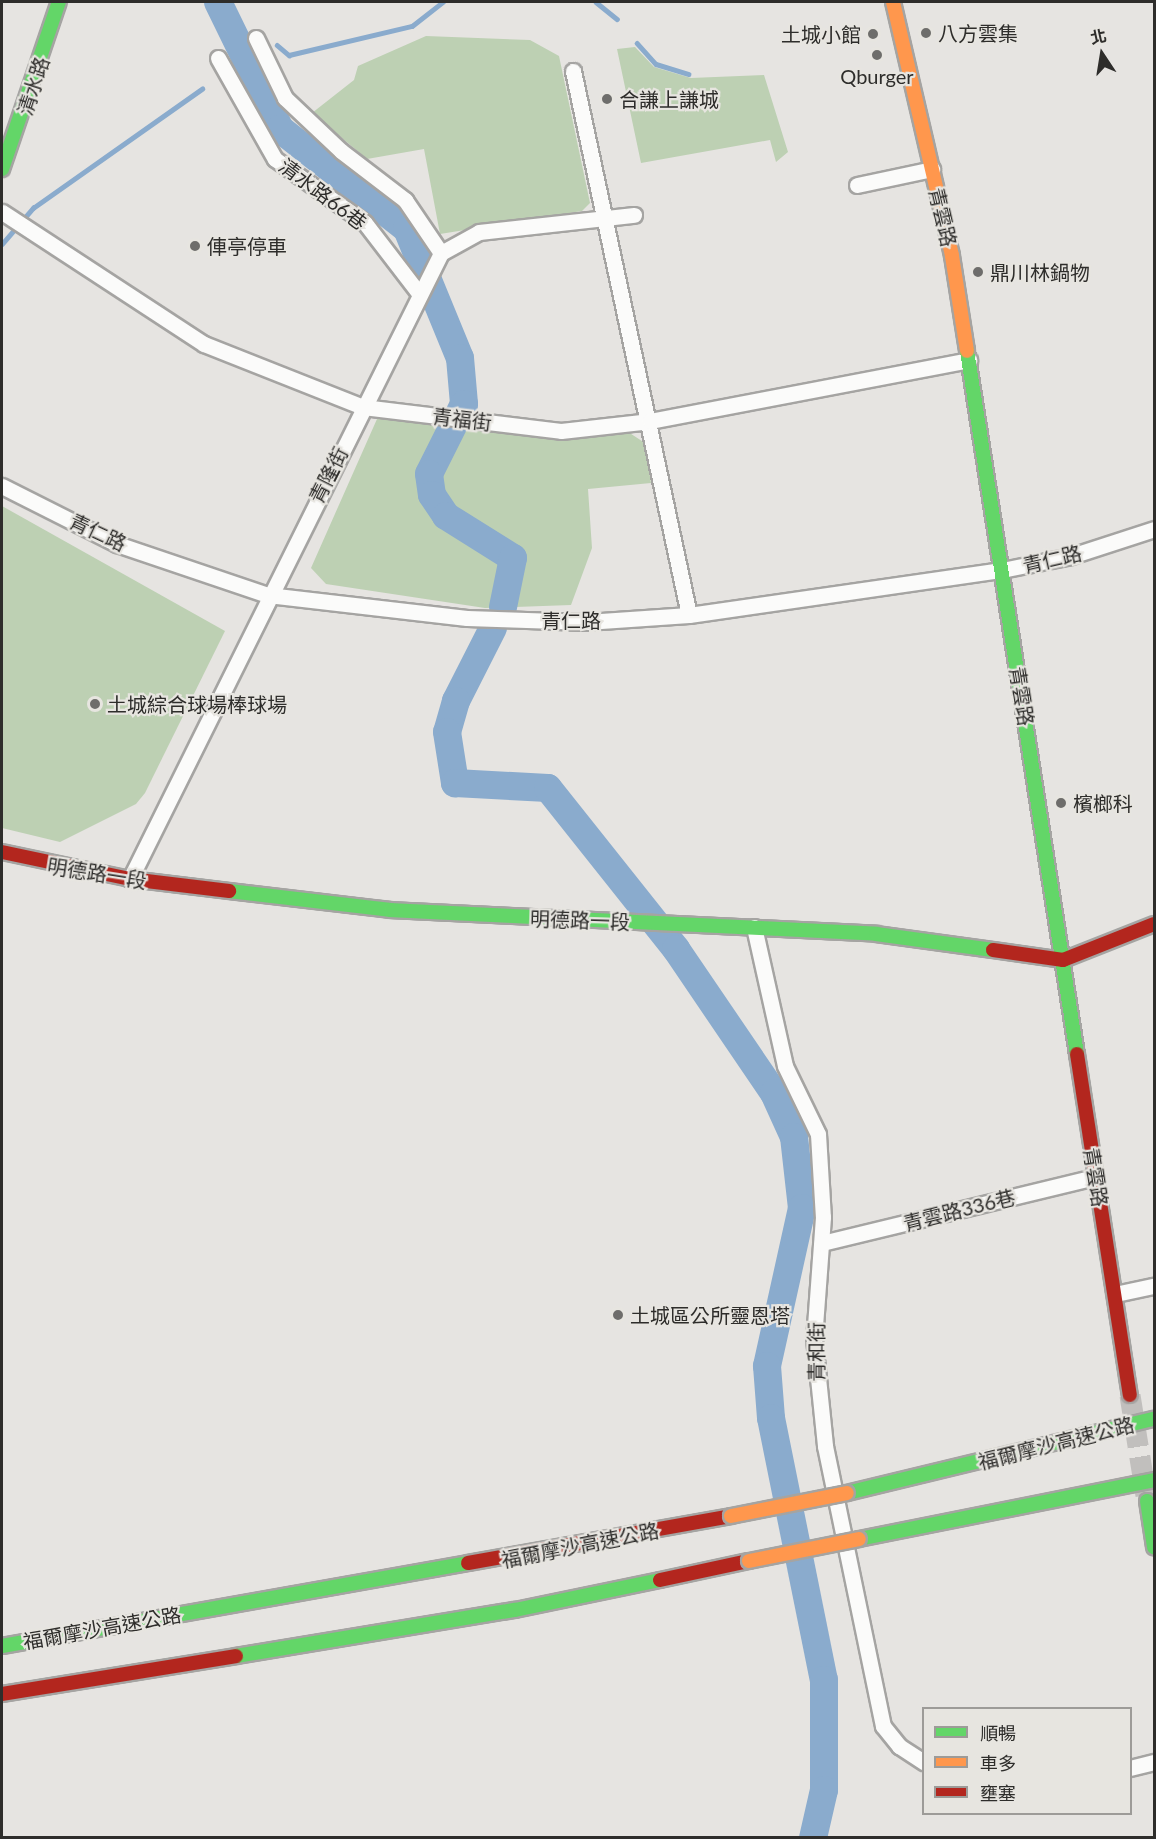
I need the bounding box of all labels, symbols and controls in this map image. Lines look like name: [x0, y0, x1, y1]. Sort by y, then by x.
place label: 八方雲集: [938, 21, 1018, 45]
place label: 土城小館: [781, 22, 861, 46]
north arrow: [1072, 24, 1132, 84]
text: 北: [1088, 25, 1108, 47]
marker: 八方雲集: [919, 26, 933, 40]
marker: 土城小館: [866, 27, 880, 41]
marker: Qburger: [870, 48, 884, 62]
street label: 清水路: [12, 54, 54, 118]
place label: Qburger: [840, 64, 914, 88]
place label: 合謙上謙城: [619, 87, 719, 111]
marker: 合謙上謙城: [600, 92, 614, 106]
street label: 清水路66巷: [275, 153, 371, 235]
street label: 青雲路: [925, 185, 961, 249]
place label: 俥亭停車: [207, 234, 287, 258]
marker: 俥亭停車: [188, 239, 202, 253]
place label: 鼎川林鍋物: [990, 260, 1090, 284]
marker: 鼎川林鍋物: [971, 265, 985, 279]
street label: 青福街: [431, 403, 493, 435]
street label: 青隆街: [304, 443, 352, 507]
street label: 青仁路: [66, 508, 130, 556]
street label: 青仁路: [1020, 541, 1084, 577]
street label: 青仁路: [541, 608, 601, 632]
street label: 青雲路: [1005, 664, 1039, 728]
place label: 土城綜合球場棒球場: [107, 692, 287, 716]
marker: 土城綜合球場棒球場: [88, 697, 102, 711]
place label: 檳榔科: [1073, 791, 1133, 815]
marker: 檳榔科: [1054, 796, 1068, 810]
street label: 明德路一段: [46, 853, 148, 893]
street label: 明德路一段: [530, 906, 630, 934]
street label: 青雲路: [1079, 1145, 1113, 1209]
street label: 青雲路336巷: [900, 1184, 1018, 1236]
place label: 土城區公所靈恩塔: [630, 1303, 790, 1327]
marker: 土城區公所靈恩塔: [611, 1308, 625, 1322]
street label: 青和街: [804, 1322, 828, 1382]
street label: 福爾摩沙高速公路: [975, 1412, 1137, 1474]
street label: 福爾摩沙高速公路: [499, 1518, 661, 1572]
street label: 福爾摩沙高速公路: [21, 1602, 183, 1654]
legend: [922, 1707, 1132, 1815]
text: 順暢: [980, 1722, 1016, 1744]
text: 車多: [980, 1752, 1016, 1774]
text: 壅塞: [980, 1782, 1016, 1804]

